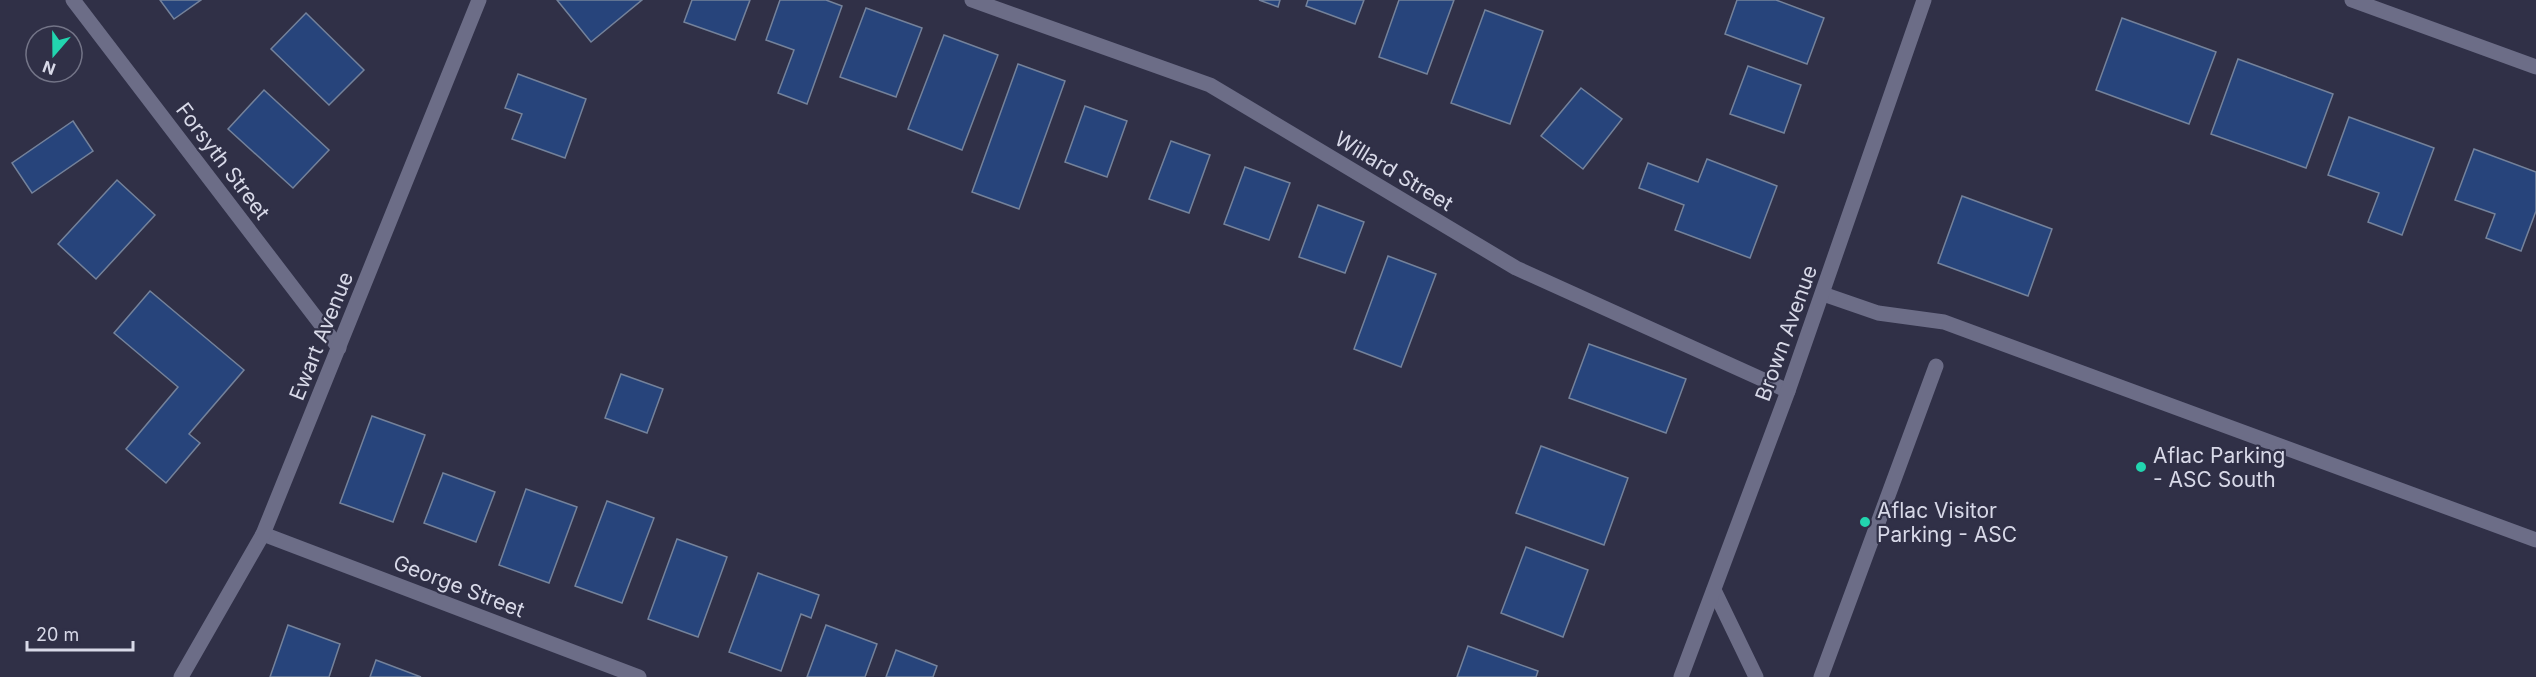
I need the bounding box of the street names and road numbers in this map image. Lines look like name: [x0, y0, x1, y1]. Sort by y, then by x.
street label: Forsyth Street: [171, 98, 275, 224]
street label: Willard Street: [1330, 126, 1458, 216]
street label: Brown Avenue: [1750, 262, 1822, 404]
street label: Ewart Avenue: [284, 268, 358, 404]
street label: George Street: [390, 550, 528, 623]

